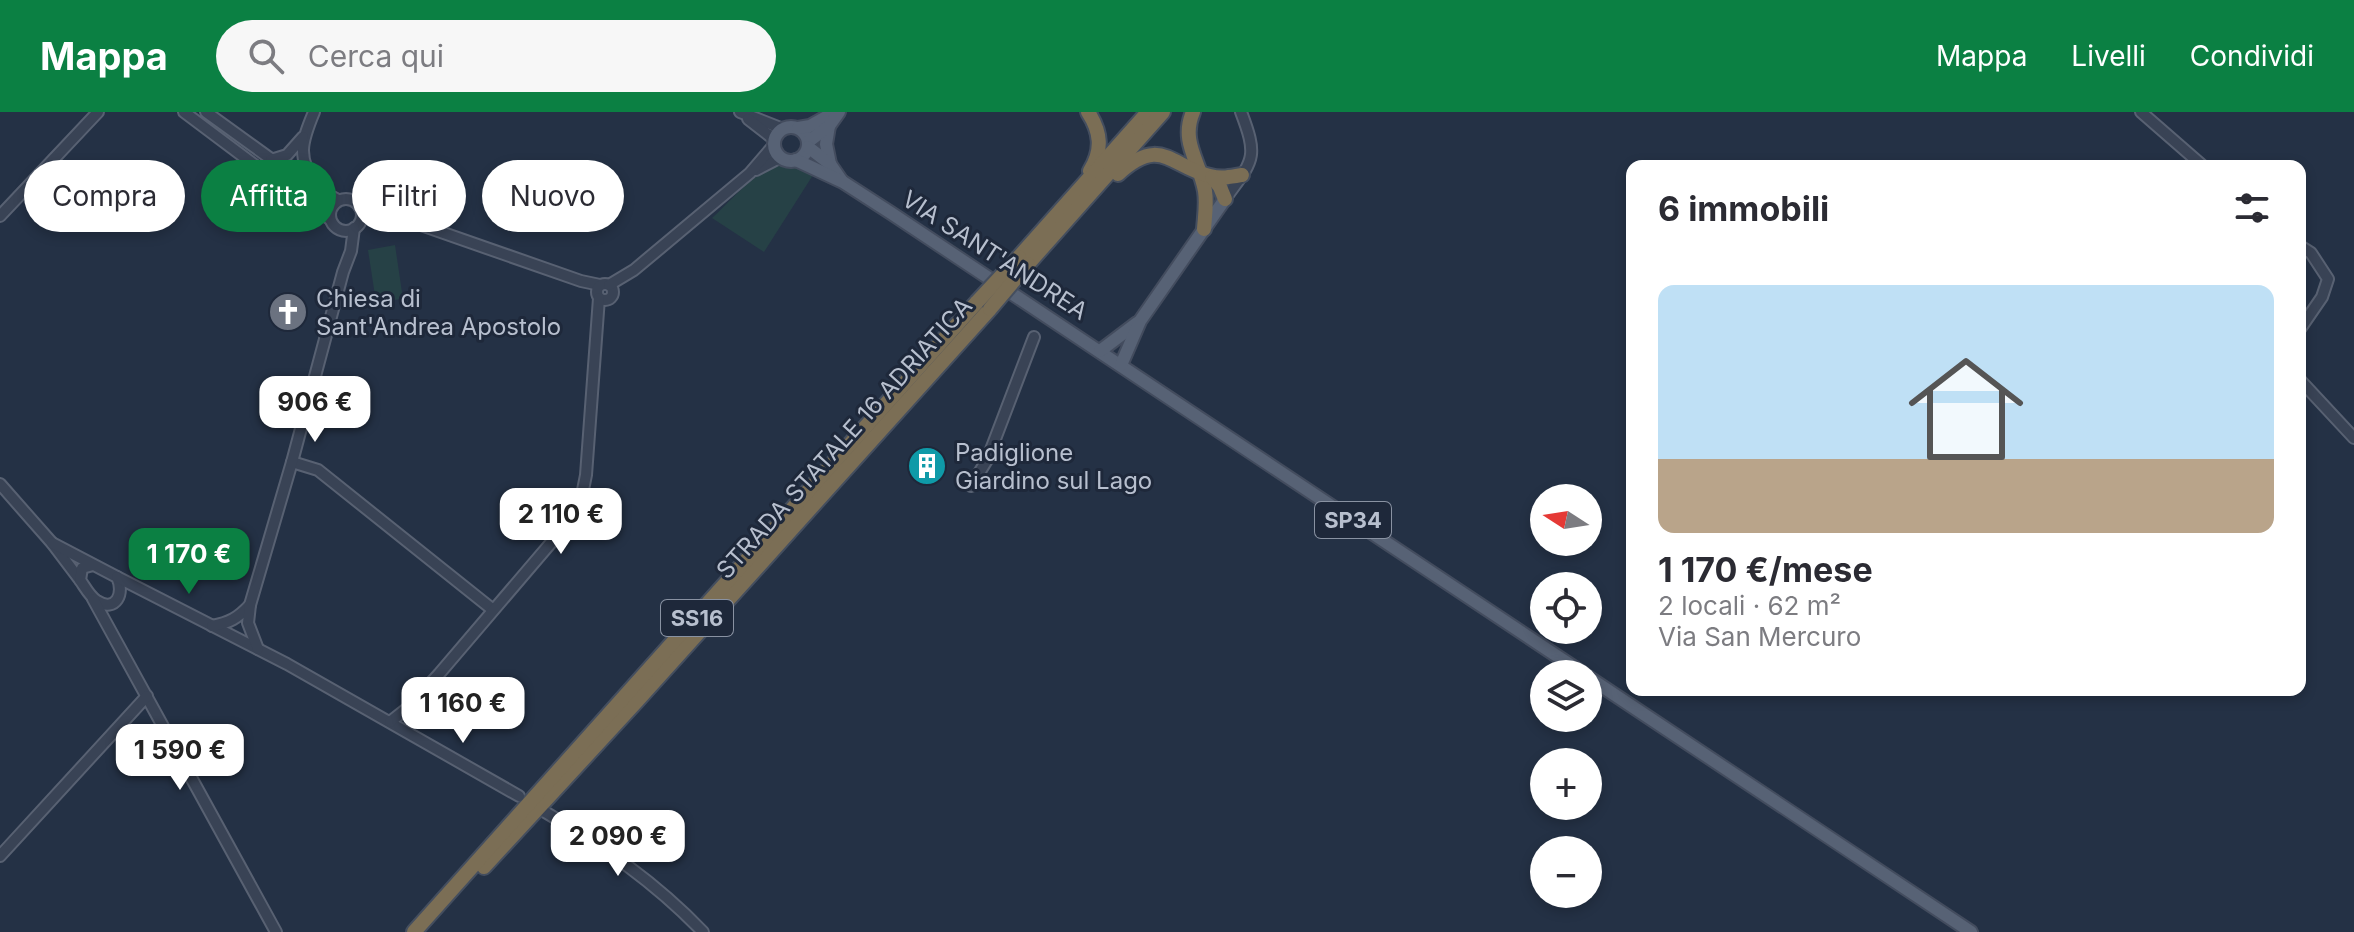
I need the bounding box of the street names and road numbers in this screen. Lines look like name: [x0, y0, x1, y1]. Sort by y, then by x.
street label: VIA SANT'ANDREA: [897, 184, 1093, 326]
street label: STRADA STATALE 16 ADRIATICA: [710, 292, 978, 584]
road number: SP34: [1315, 502, 1391, 538]
road number: SS16: [661, 600, 733, 636]

